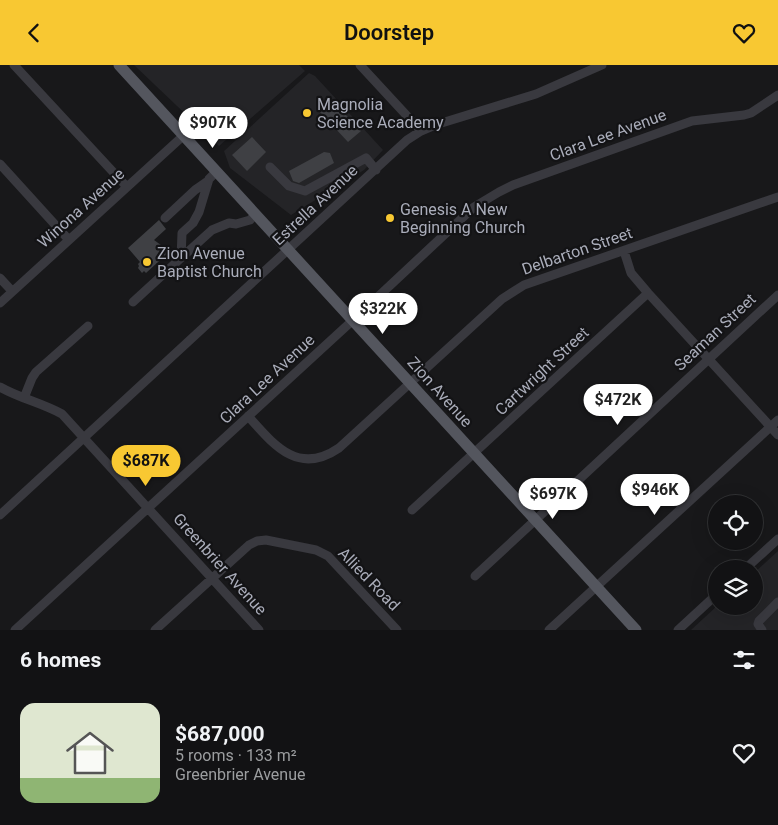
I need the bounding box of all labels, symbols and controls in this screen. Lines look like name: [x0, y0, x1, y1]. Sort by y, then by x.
icon: back: [20, 19, 48, 47]
icon: heart: [730, 19, 758, 47]
text: Doorstep: [344, 20, 434, 45]
place label: Magnolia Science Academy: [317, 95, 444, 132]
street label: Clara Lee Avenue: [547, 105, 669, 165]
pin: $907K: [178, 107, 248, 149]
marker: Magnolia Science Academy: [301, 107, 313, 119]
text: $907K: [190, 113, 236, 132]
street label: Estrella Avenue: [269, 161, 361, 249]
street label: Winona Avenue: [34, 164, 128, 252]
place label: Genesis A New Beginning Church: [400, 200, 525, 237]
marker: Genesis A New Beginning Church: [384, 212, 396, 224]
street label: Delbarton Street: [519, 223, 635, 279]
place label: Zion Avenue Baptist Church: [157, 244, 262, 281]
marker: Zion Avenue Baptist Church: [141, 256, 153, 268]
street label: Seaman Street: [670, 289, 760, 375]
pin: $322K: [348, 293, 418, 335]
text: $322K: [360, 299, 406, 318]
street label: Cartwright Street: [491, 323, 593, 419]
street label: Clara Lee Avenue: [216, 330, 318, 428]
street label: Zion Avenue: [404, 353, 476, 431]
pin: $472K: [583, 383, 653, 426]
text: $472K: [595, 390, 641, 409]
pin: $687K: [111, 445, 181, 487]
text: $687K: [123, 451, 169, 470]
pin: $946K: [620, 473, 690, 516]
pin: $697K: [518, 477, 588, 520]
text: $946K: [632, 480, 678, 499]
text: $697K: [530, 484, 576, 503]
map controls: [708, 495, 763, 615]
button: locate: [708, 495, 763, 550]
street label: Greenbrier Avenue: [169, 509, 271, 619]
street label: Allied Road: [334, 544, 404, 614]
button: layers: [708, 560, 763, 615]
icon: filters: [730, 646, 758, 674]
text: 6 homes: [20, 648, 101, 672]
text: $687,000: [175, 722, 265, 746]
icon: home: [60, 723, 120, 783]
icon: heart: [730, 739, 758, 767]
text: 5 rooms · 133 m²: [175, 746, 297, 765]
text: Greenbrier Avenue: [175, 765, 305, 784]

